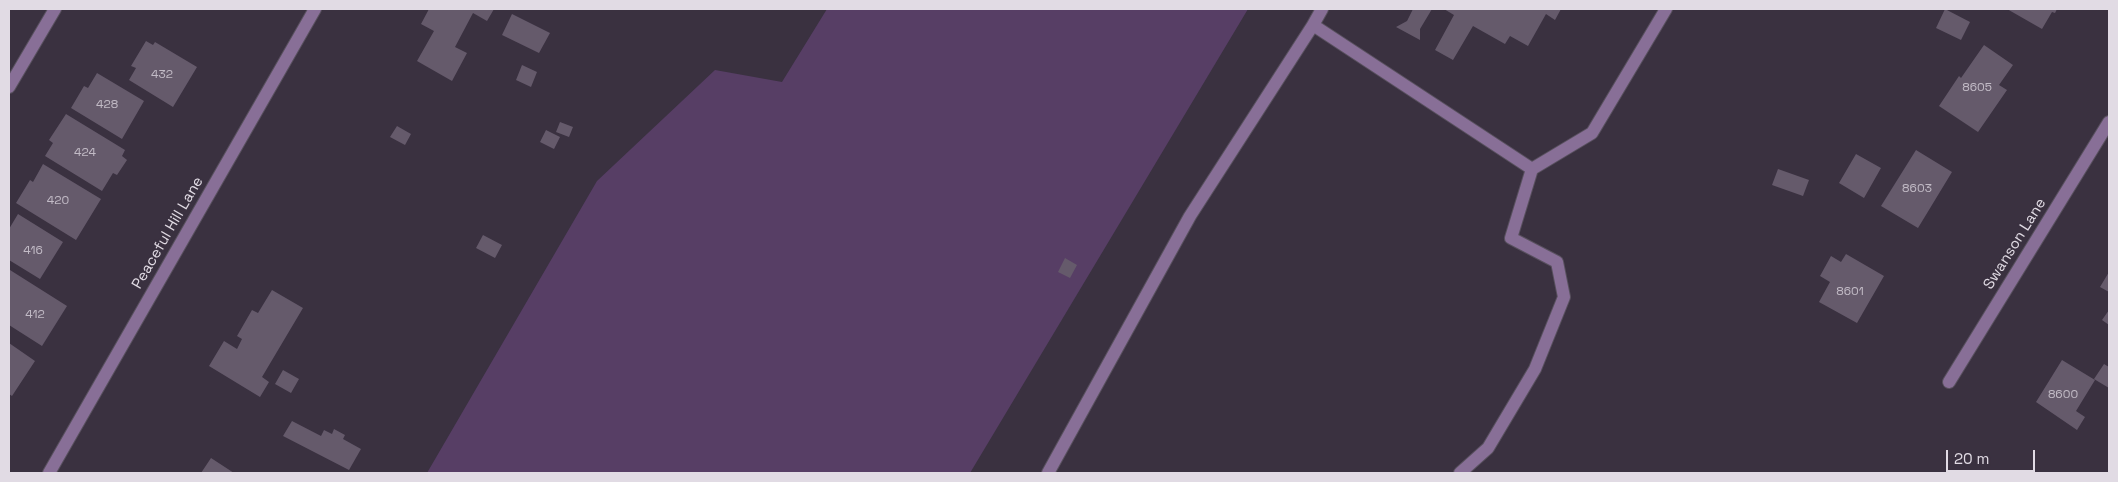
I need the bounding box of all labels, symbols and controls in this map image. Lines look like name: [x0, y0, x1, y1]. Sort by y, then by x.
house number: 432: [151, 68, 173, 82]
house number: 8605: [1962, 81, 1992, 95]
house number: 428: [96, 98, 118, 112]
house number: 424: [74, 146, 96, 160]
street label: Peaceful Hill Lane: [129, 174, 207, 292]
house number: 8603: [1902, 182, 1932, 196]
house number: 420: [47, 194, 69, 208]
street label: Swanson Lane: [1980, 195, 2050, 293]
house number: 416: [23, 244, 43, 258]
house number: 8601: [1836, 285, 1864, 299]
house number: 412: [25, 308, 45, 322]
house number: 8600: [2048, 388, 2078, 402]
scale bar: [1948, 440, 2037, 472]
text: 20 m: [1954, 449, 1989, 468]

